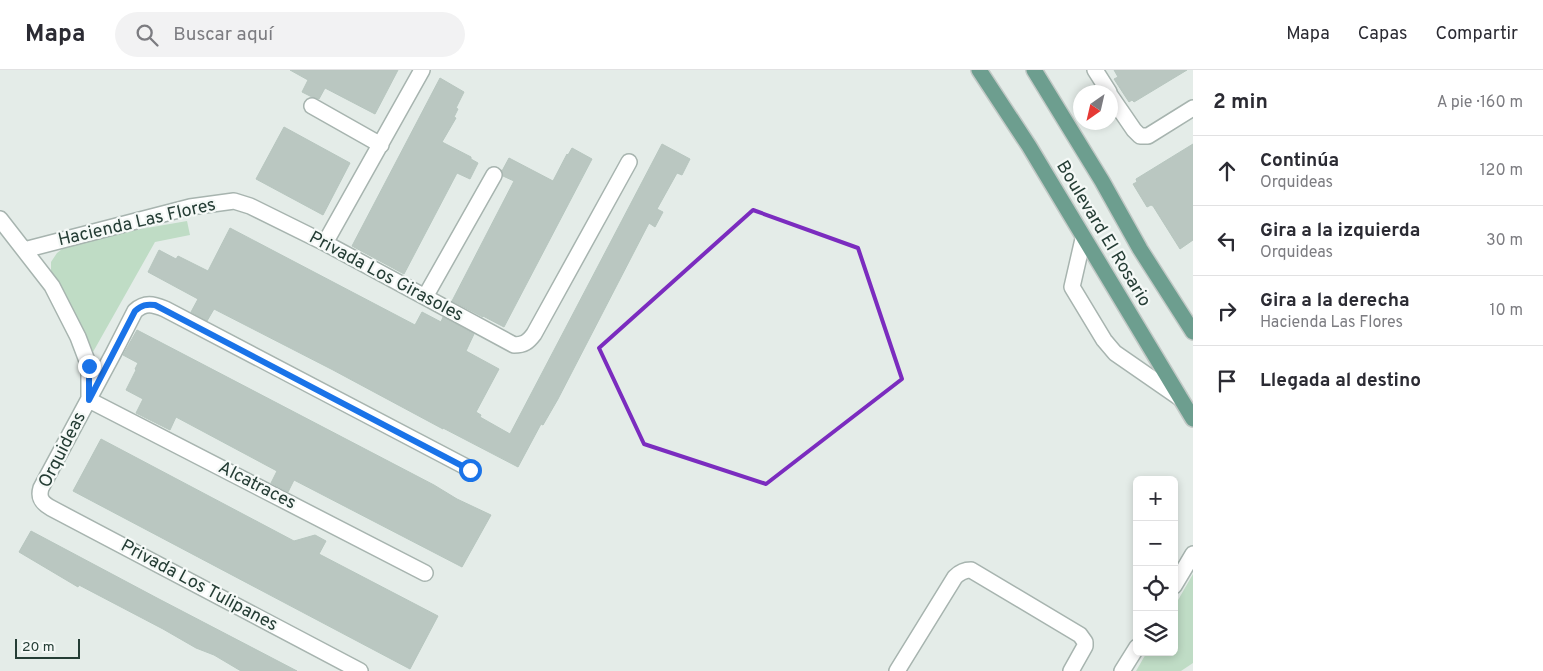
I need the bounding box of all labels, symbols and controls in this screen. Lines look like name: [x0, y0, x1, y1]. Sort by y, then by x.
search box: [115, 12, 465, 57]
text: Mapa: [25, 20, 85, 50]
icon: search: [133, 21, 161, 49]
text: Buscar aquí: [173, 23, 273, 47]
text: Mapa: [1286, 23, 1330, 46]
text: Capas: [1358, 23, 1407, 46]
text: Compartir: [1435, 23, 1518, 46]
north arrow: [1073, 85, 1118, 130]
text: 2 min: [1213, 89, 1268, 116]
text: A pie · 160 m: [1437, 93, 1523, 113]
text: Continúa: [1260, 149, 1339, 173]
street label: Boulevard El Rosario: [1050, 157, 1156, 311]
icon: ahead: [1213, 157, 1241, 185]
text: 120 m: [1480, 161, 1523, 181]
text: Orquideas: [1260, 173, 1333, 193]
street label: Hacienda Las Flores: [56, 194, 218, 252]
text: Gira a la izquierda: [1260, 219, 1420, 243]
street label: Privada Los Girasoles: [305, 227, 467, 327]
icon: left: [1213, 227, 1241, 255]
text: 30 m: [1486, 231, 1523, 251]
text: Orquideas: [1260, 243, 1333, 263]
text: Gira a la derecha: [1260, 289, 1410, 313]
icon: right: [1213, 297, 1241, 325]
text: 10 m: [1489, 301, 1523, 321]
text: Hacienda Las Flores: [1260, 313, 1403, 333]
route end: [78, 355, 101, 378]
icon: arrive: [1213, 367, 1241, 395]
text: Llegada al destino: [1260, 369, 1421, 393]
street label: Orquideas: [34, 408, 92, 492]
street label: Alcatraces: [214, 457, 300, 515]
route start: [459, 459, 482, 482]
map controls: [1133, 476, 1178, 656]
button: +: [1133, 476, 1178, 521]
button: −: [1133, 521, 1178, 566]
street label: Privada Los Tulipanes: [116, 535, 282, 637]
button: locate: [1133, 566, 1178, 611]
button: layers: [1133, 611, 1178, 656]
scale bar: [15, 636, 80, 659]
text: 20 m: [22, 639, 55, 656]

